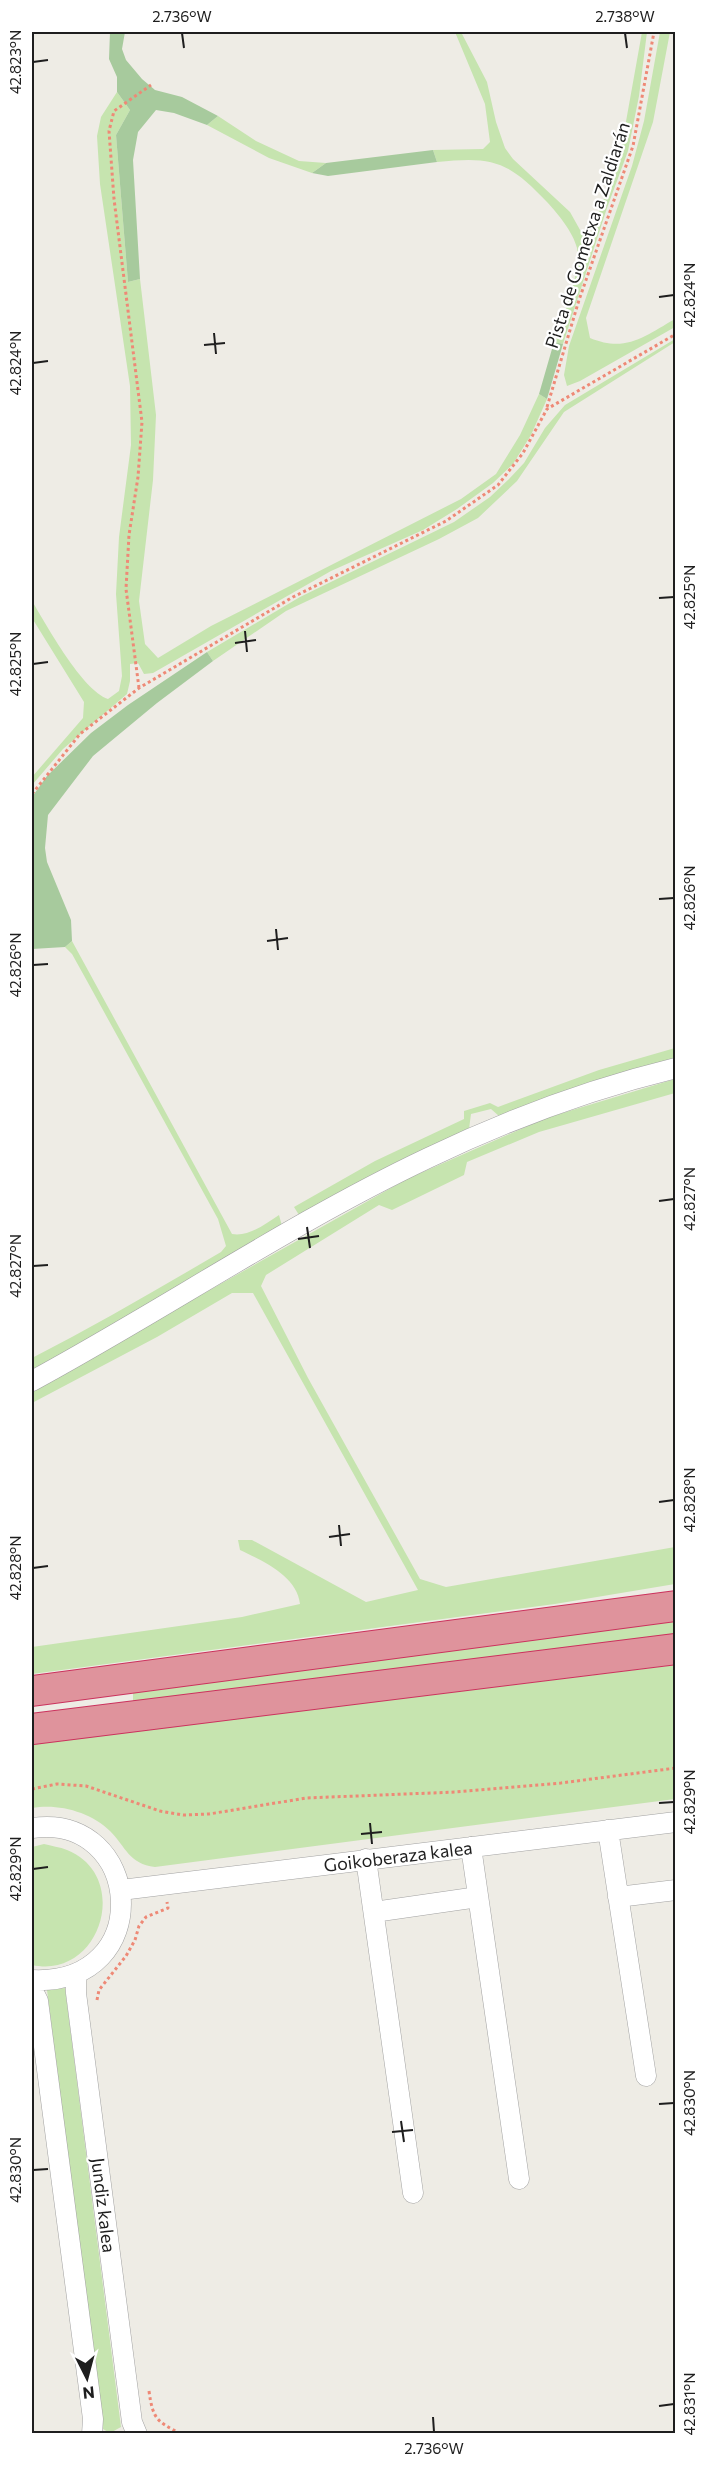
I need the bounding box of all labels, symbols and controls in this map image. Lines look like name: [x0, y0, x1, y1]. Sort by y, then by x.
text: 2.736°W: [152, 7, 212, 25]
text: 2.738°W: [595, 7, 655, 25]
text: 42.823°N: [6, 30, 24, 94]
street label: Pista de Gometxa a Zaldiarán: [540, 119, 634, 351]
text: 42.824°N: [680, 263, 698, 327]
text: 42.824°N: [6, 331, 24, 395]
text: 42.825°N: [680, 565, 698, 629]
text: 42.825°N: [6, 632, 24, 696]
text: 42.826°N: [680, 865, 698, 931]
text: 42.826°N: [6, 932, 24, 998]
text: 42.827°N: [680, 1167, 698, 1231]
text: 42.827°N: [6, 1234, 24, 1298]
text: 42.828°N: [680, 1467, 698, 1533]
text: 42.828°N: [6, 1535, 24, 1601]
text: 42.829°N: [680, 1769, 698, 1835]
text: 42.829°N: [6, 1836, 24, 1902]
street label: Goikoberaza kalea: [322, 1836, 474, 1876]
text: 42.830°N: [680, 2070, 698, 2136]
text: 42.830°N: [6, 2137, 24, 2203]
street label: Jundiz kalea: [87, 2156, 121, 2254]
north arrow: [57, 2348, 117, 2408]
text: 42.831°N: [680, 2373, 698, 2435]
text: N: [82, 2383, 96, 2403]
text: 2.736°W: [404, 2439, 464, 2457]

